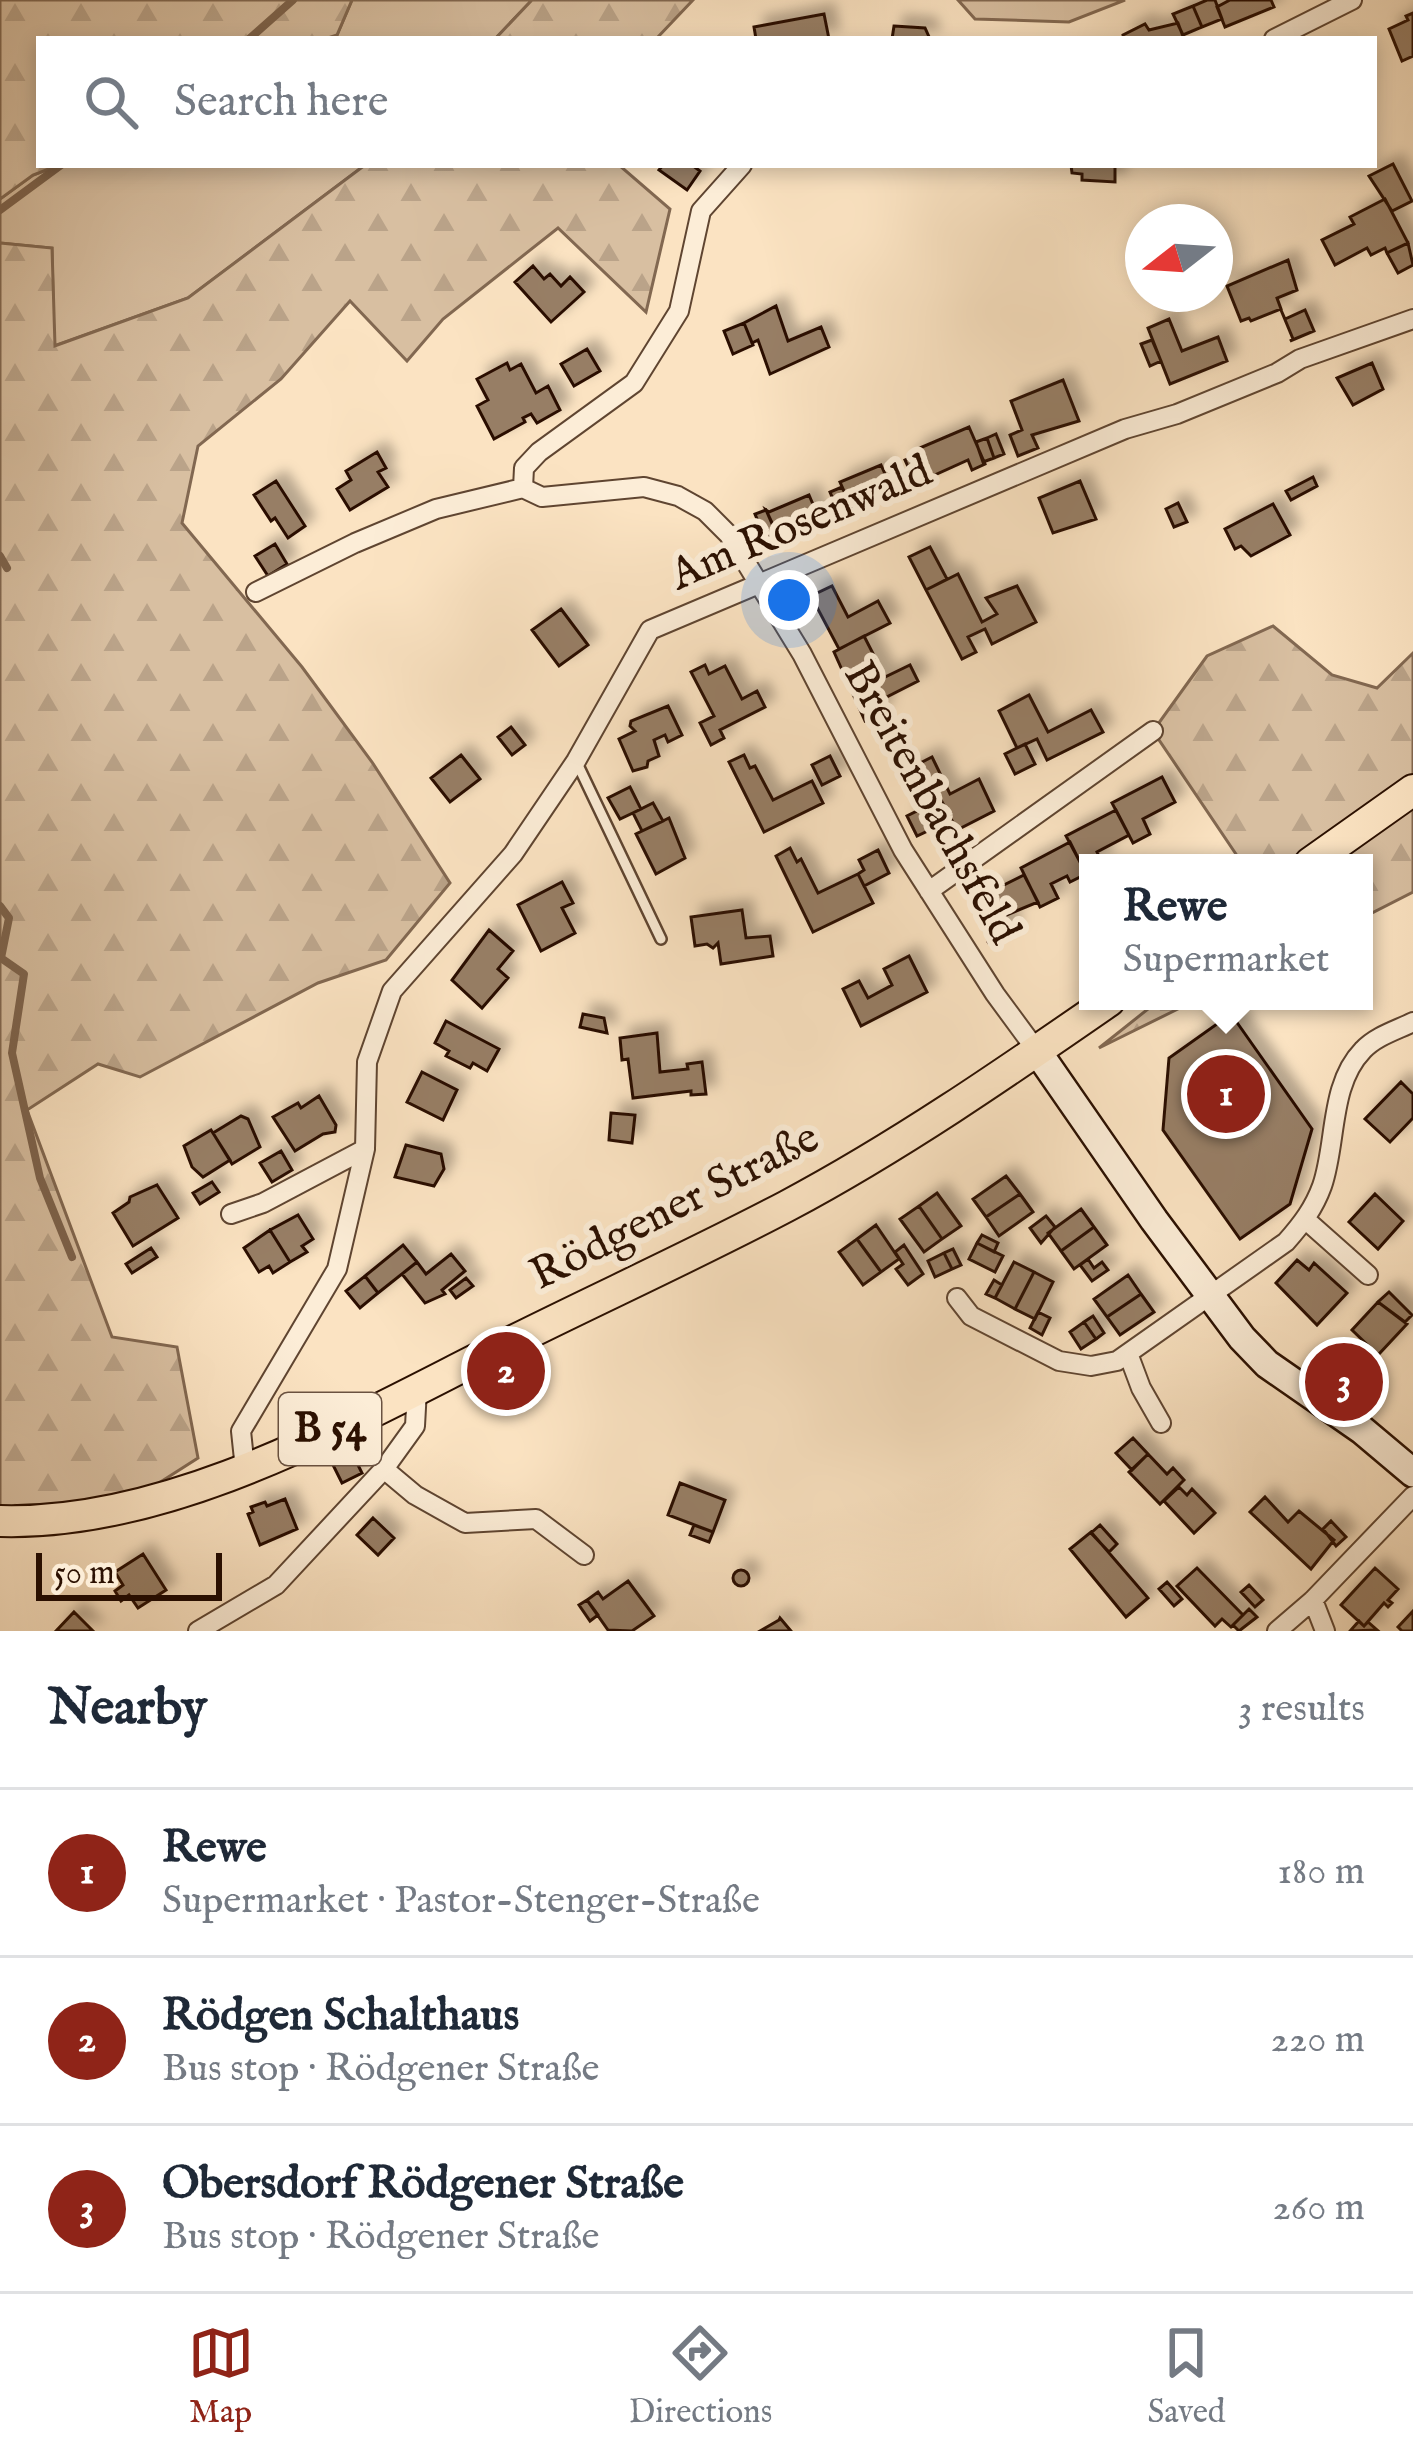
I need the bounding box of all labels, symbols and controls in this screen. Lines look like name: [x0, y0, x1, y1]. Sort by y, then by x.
search box: [36, 36, 1377, 168]
icon: search: [78, 69, 144, 135]
text: Search here: [174, 74, 388, 131]
north arrow: [1125, 204, 1233, 312]
street label: Am Rosenwald: [661, 443, 941, 605]
your location: [759, 570, 819, 630]
street label: Breitenbachsfeld: [830, 652, 1033, 955]
popup: [1079, 854, 1373, 1010]
text: Rewe: [1123, 879, 1227, 936]
text: Supermarket: [1123, 936, 1329, 985]
pin: 1: [1187, 1049, 1265, 1139]
street label: Rödgener Straße: [521, 1110, 829, 1304]
pin: 2: [467, 1326, 545, 1416]
pin: 3: [1305, 1337, 1383, 1427]
road number: B 54: [279, 1393, 381, 1465]
scale bar: [36, 1547, 222, 1600]
text: 50 m: [54, 1553, 115, 1595]
text: Nearby: [48, 1677, 207, 1742]
text: 3 results: [1238, 1685, 1365, 1734]
text: Rewe: [162, 1820, 267, 1877]
text: 1: [80, 1848, 94, 1897]
text: 180 m: [1277, 1848, 1365, 1897]
text: Supermarket · Pastor-Stenger-Straße: [162, 1877, 760, 1926]
text: Rödgen Schalthaus: [162, 1988, 519, 2045]
text: 2: [78, 2016, 96, 2065]
text: 220 m: [1271, 2016, 1365, 2065]
text: Bus stop · Rödgener Straße: [162, 2045, 599, 2094]
text: Obersdorf Rödgener Straße: [162, 2156, 684, 2213]
text: 3: [80, 2184, 94, 2233]
text: 260 m: [1272, 2184, 1365, 2233]
text: Bus stop · Rödgener Straße: [162, 2213, 599, 2262]
tab: Map: [188, 2320, 254, 2434]
tab: Directions: [629, 2320, 772, 2434]
tab: Saved: [1147, 2320, 1225, 2434]

